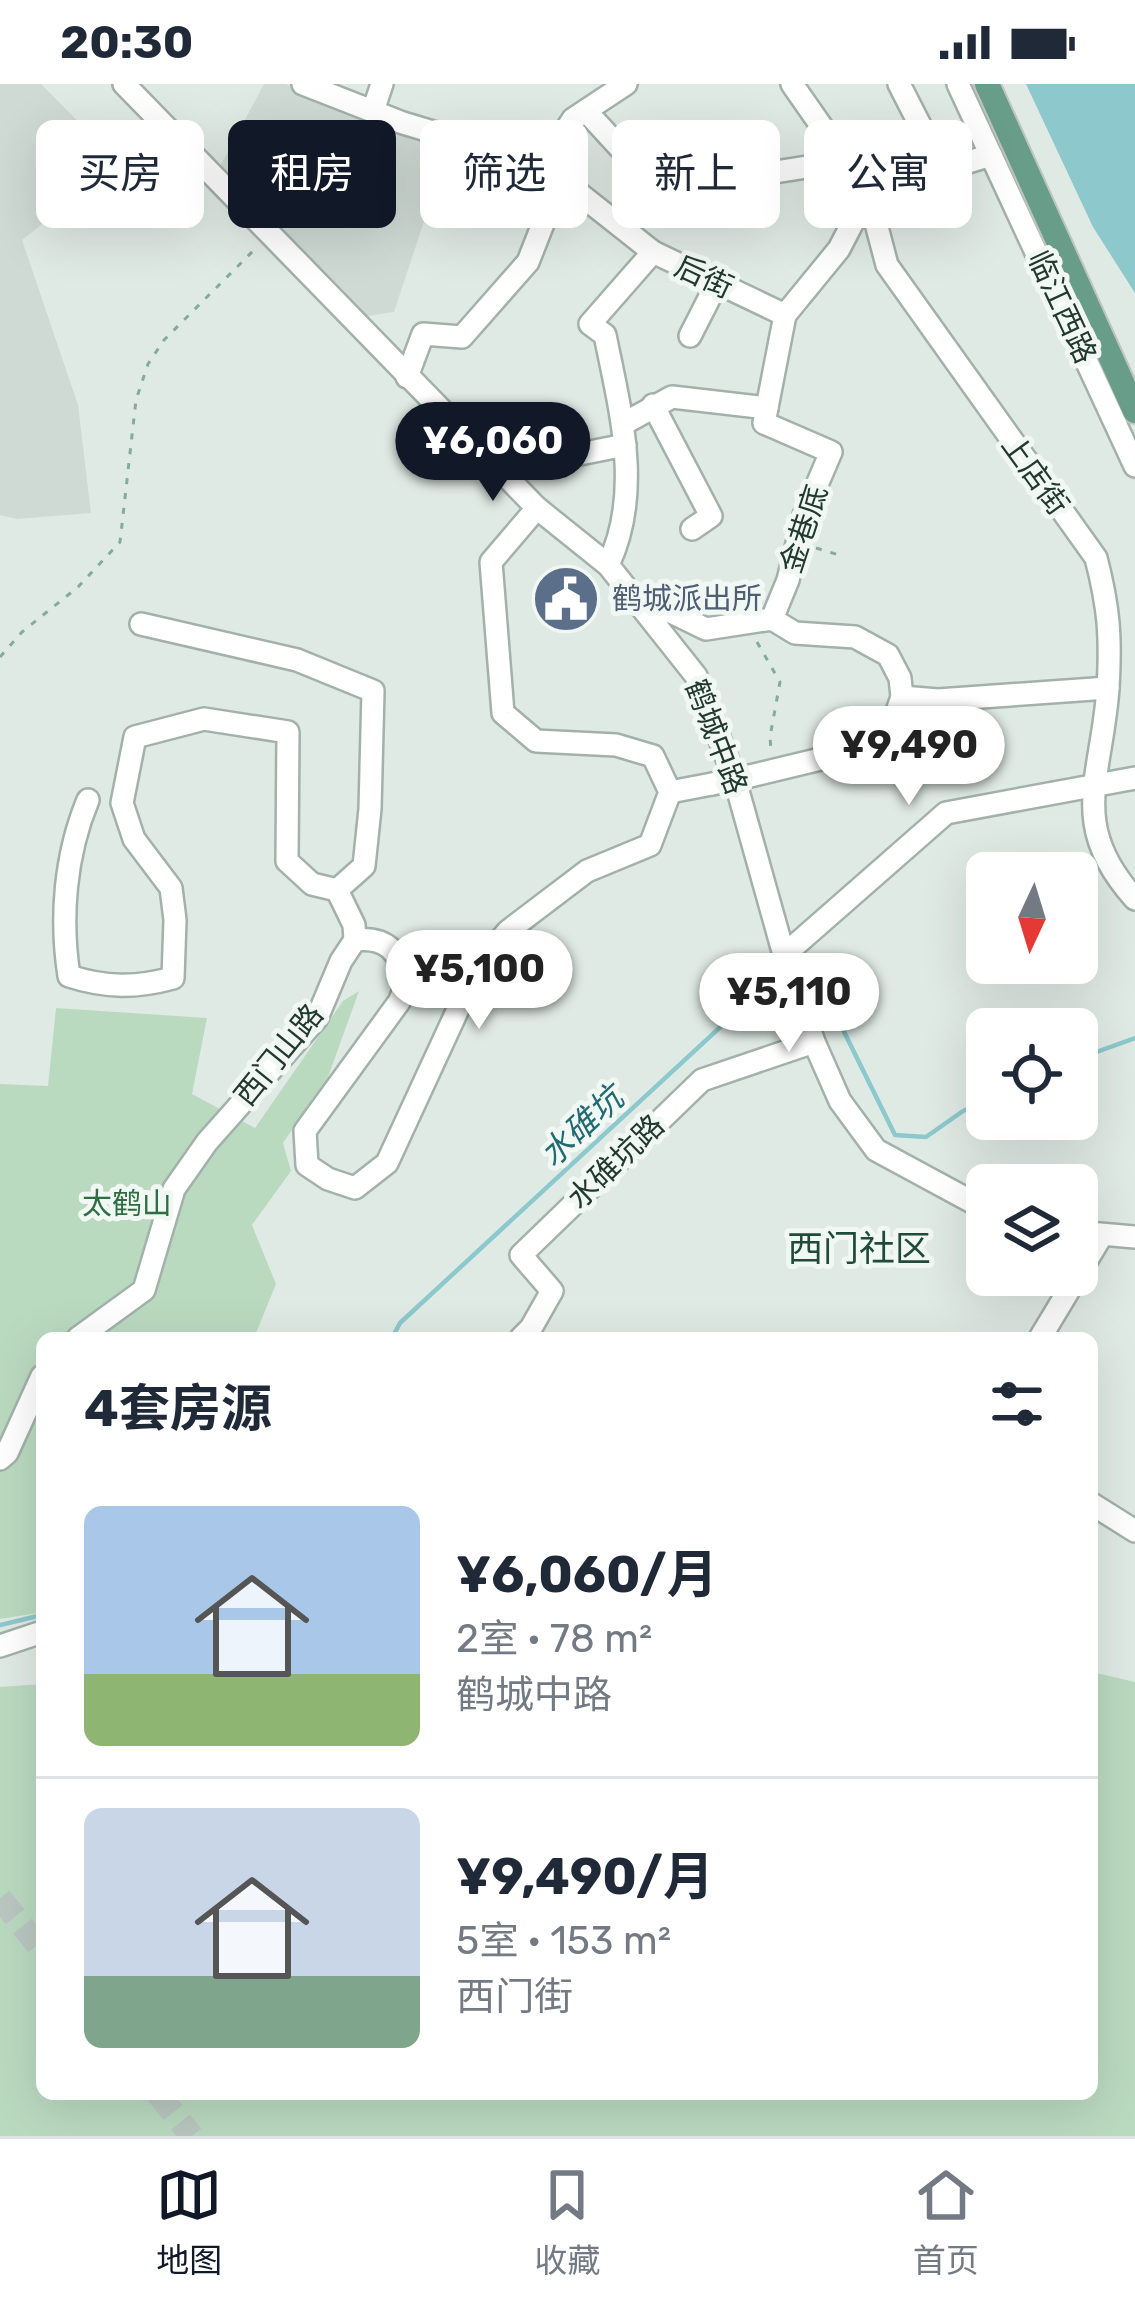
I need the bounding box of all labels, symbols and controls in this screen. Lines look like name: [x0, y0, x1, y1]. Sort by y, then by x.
text: 20:30: [60, 16, 193, 69]
chip: 买房: [36, 120, 204, 228]
chip: 租房: [228, 120, 396, 228]
chip: 筛选: [420, 120, 588, 228]
chip: 新上: [612, 120, 780, 228]
chip: 公寓: [804, 120, 972, 228]
street label: 临江西路: [1020, 245, 1104, 369]
street label: 后街: [669, 248, 739, 306]
pin: ¥6,060: [395, 402, 591, 504]
text: ¥6,060: [422, 418, 564, 464]
street label: 上店街: [994, 428, 1076, 522]
street label: 金巷底: [773, 481, 835, 577]
public building icon: 鹤城派出所: [531, 564, 601, 634]
place label: 鹤城派出所: [612, 581, 762, 617]
street label: 鹤城中路: [678, 675, 754, 799]
pin: ¥9,490: [811, 706, 1007, 808]
text: ¥9,490: [840, 722, 978, 768]
north arrow: [966, 852, 1098, 984]
map controls: [966, 852, 1098, 1296]
pin: ¥5,100: [381, 930, 577, 1032]
text: ¥5,100: [413, 946, 545, 992]
pin: ¥5,110: [691, 953, 887, 1055]
text: ¥5,110: [726, 969, 852, 1015]
street label: 西门山路: [227, 997, 331, 1113]
button: locate: [966, 1008, 1098, 1140]
water label: 水碓坑: [532, 1075, 634, 1174]
street label: 水碓坑路: [560, 1107, 672, 1217]
button: layers: [966, 1164, 1098, 1296]
park label: 太鹤山: [82, 1186, 172, 1222]
district label: 西门社区: [787, 1227, 931, 1270]
icon: filters: [984, 1371, 1050, 1437]
text: 4套房源: [84, 1378, 272, 1439]
text: ¥6,060/月: [456, 1544, 718, 1605]
icon: home: [180, 1554, 324, 1698]
text: 2室 · 78 m²: [456, 1616, 652, 1662]
text: 鹤城中路: [456, 1672, 612, 1718]
text: ¥9,490/月: [456, 1846, 714, 1907]
icon: home: [180, 1856, 324, 2000]
text: 5室 · 153 m²: [456, 1918, 671, 1964]
text: 西门街: [456, 1974, 573, 2020]
tab: 地图: [156, 2162, 222, 2282]
tab: 收藏: [534, 2162, 600, 2282]
tab: 首页: [913, 2162, 979, 2282]

